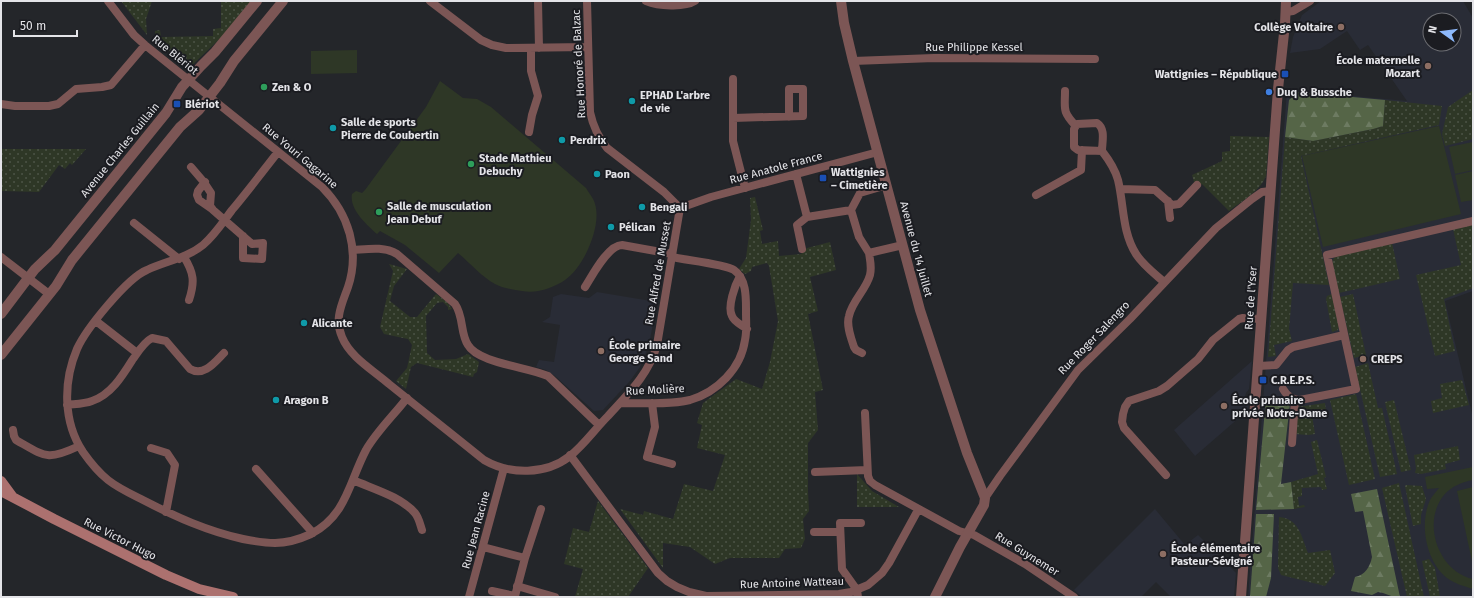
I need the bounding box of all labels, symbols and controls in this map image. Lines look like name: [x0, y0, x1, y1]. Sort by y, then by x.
street label: Rue Honoré de Balzac: [570, 9, 588, 119]
scale bar: [14, 12, 77, 38]
north arrow: [1422, 12, 1462, 52]
text: 50 m: [20, 19, 46, 33]
place label: Collège Voltaire: [1254, 21, 1333, 34]
marker: Collège Voltaire: [1336, 22, 1346, 32]
text: N: [1426, 25, 1440, 35]
street label: Rue Blériot: [149, 32, 201, 78]
street label: Rue Philippe Kessel: [925, 41, 1023, 54]
place label: École maternelle Mozart: [1336, 53, 1421, 80]
marker: École maternelle Mozart: [1423, 61, 1433, 71]
place label: Wattignies – République: [1155, 68, 1277, 81]
marker: Wattignies – République: [1280, 69, 1290, 79]
place label: Zen & O: [272, 81, 312, 94]
marker: Zen & O: [259, 82, 269, 92]
place label: Duq & Bussche: [1277, 86, 1352, 99]
marker: Duq & Bussche: [1264, 87, 1274, 97]
place label: EPHAD L'arbre de vie: [640, 89, 710, 115]
marker: EPHAD L'arbre de vie: [627, 96, 637, 106]
place label: Blériot: [185, 98, 220, 111]
marker: Blériot: [172, 99, 182, 109]
street label: Avenue Charles Guillain: [78, 100, 162, 200]
place label: Salle de sports Pierre de Coubertin: [341, 116, 439, 142]
street label: Rue Youri Gagarine: [260, 121, 340, 191]
marker: Salle de sports Pierre de Coubertin: [328, 123, 338, 133]
place label: Perdrix: [570, 134, 607, 147]
marker: Perdrix: [557, 135, 567, 145]
street label: Rue Anatole France: [728, 149, 824, 187]
place label: Stade Mathieu Debuchy: [479, 152, 551, 178]
marker: Stade Mathieu Debuchy: [466, 159, 476, 169]
place label: Wattignies – Cimetière: [831, 166, 888, 192]
place label: Paon: [605, 168, 630, 181]
marker: Paon: [592, 169, 602, 179]
marker: Wattignies – Cimetière: [818, 173, 828, 183]
place label: Salle de musculation Jean Debuf: [386, 200, 491, 226]
street label: Avenue du 14 Juillet: [897, 200, 935, 298]
place label: Bengali: [650, 201, 687, 214]
marker: Bengali: [637, 202, 647, 212]
marker: Salle de musculation Jean Debuf: [374, 207, 384, 217]
street label: Rue Alfred de Musset: [642, 220, 674, 326]
place label: Pélican: [619, 221, 655, 234]
marker: Pélican: [606, 222, 616, 232]
street label: Rue de l'Yser: [1242, 265, 1260, 330]
street label: Rue Roger Salengro: [1056, 299, 1132, 377]
place label: Alicante: [311, 317, 353, 330]
marker: Alicante: [299, 318, 309, 328]
place label: École primaire George Sand: [609, 338, 681, 365]
marker: École primaire George Sand: [596, 346, 606, 356]
place label: CREPS: [1371, 353, 1403, 366]
marker: CREPS: [1358, 354, 1368, 364]
place label: C.R.E.P.S.: [1271, 374, 1315, 387]
marker: C.R.E.P.S.: [1258, 375, 1268, 385]
street label: Rue Molière: [625, 382, 685, 398]
place label: École primaire privée Notre-Dame: [1232, 393, 1327, 420]
place label: Aragon B: [283, 394, 329, 407]
marker: Aragon B: [271, 395, 281, 405]
marker: École primaire privée Notre-Dame: [1219, 401, 1229, 411]
street label: Rue Jean Racine: [459, 490, 493, 570]
street label: Rue Victor Hugo: [82, 515, 158, 563]
street label: Rue Guynemer: [993, 529, 1062, 579]
place label: École élémentaire Pasteur-Sévigné: [1171, 541, 1260, 568]
marker: École élémentaire Pasteur-Sévigné: [1158, 549, 1168, 559]
street label: Rue Antoine Watteau: [740, 575, 844, 591]

